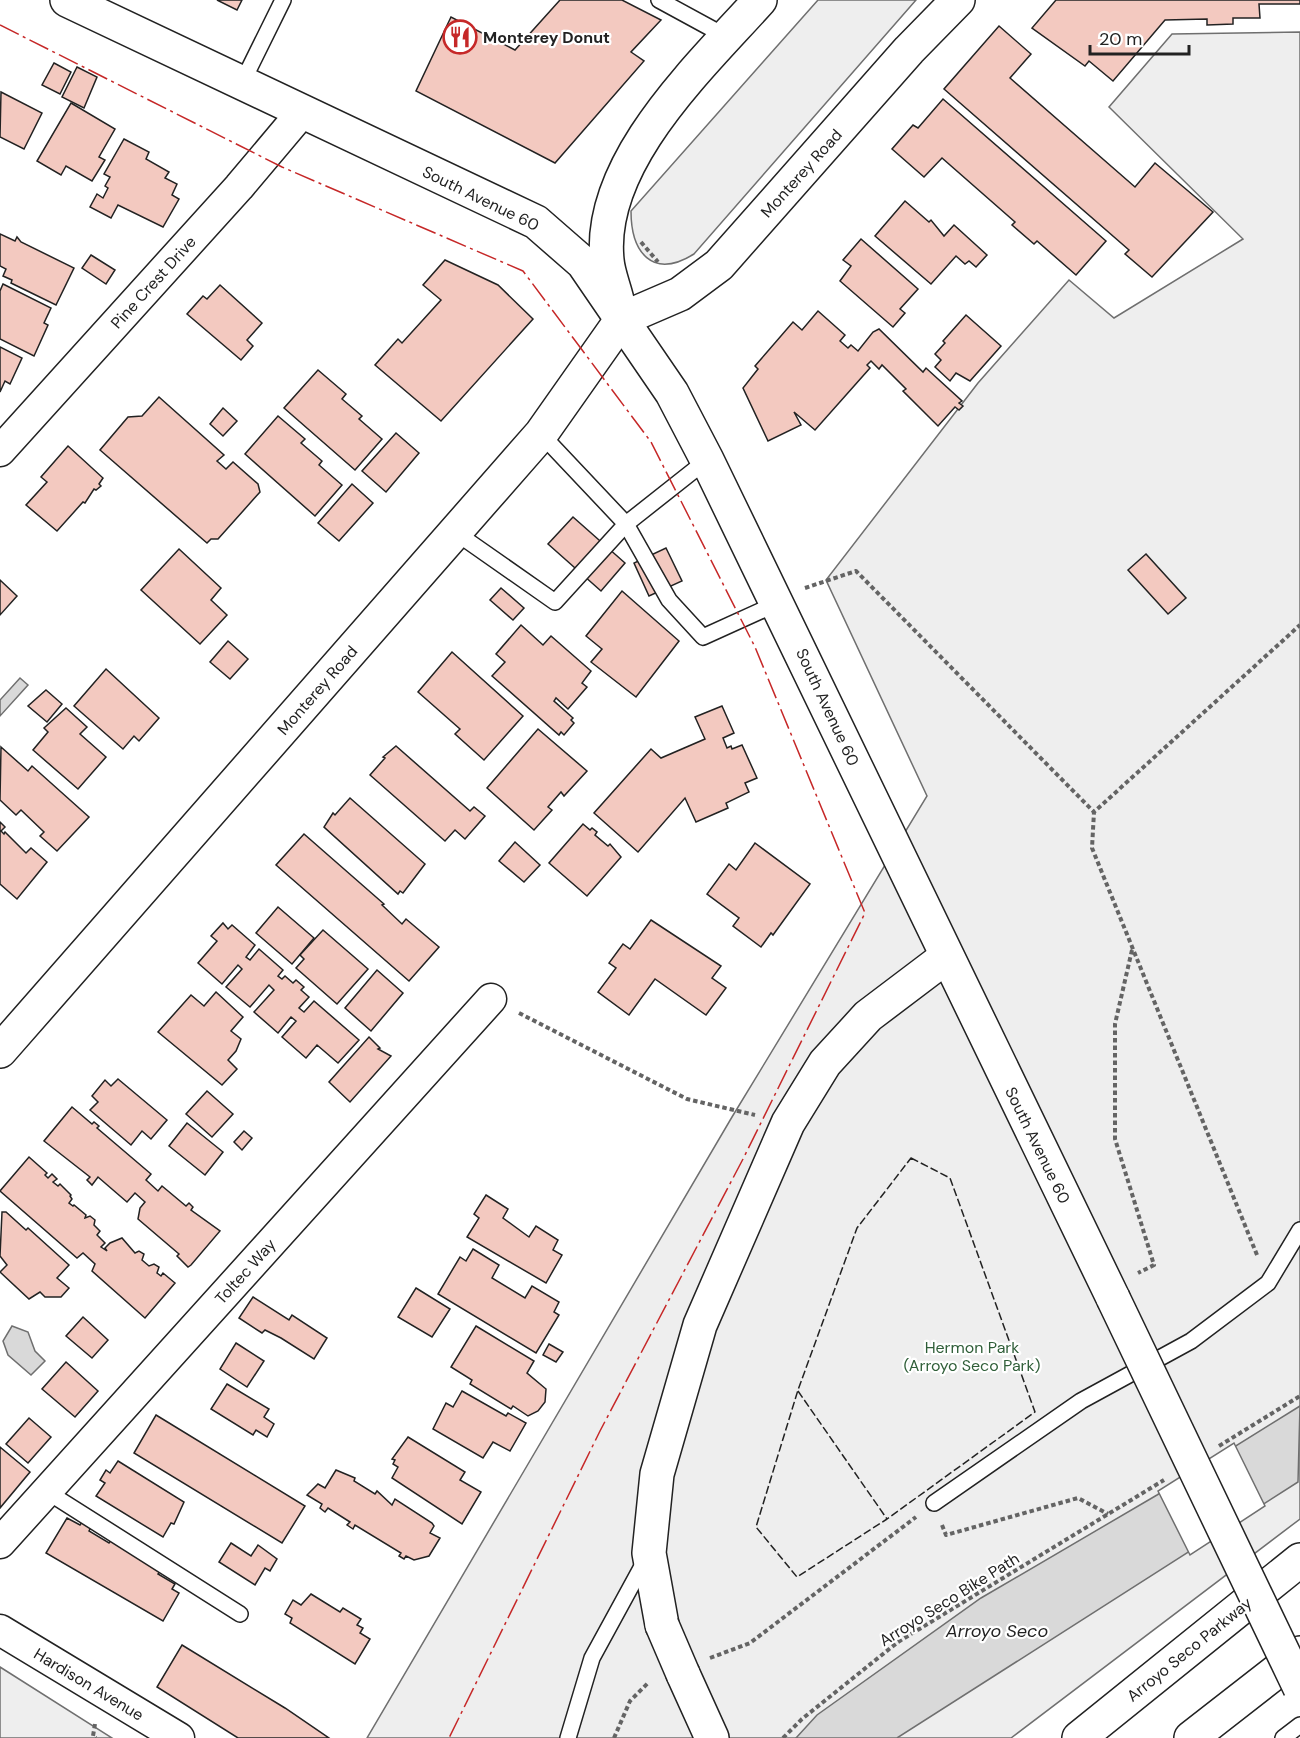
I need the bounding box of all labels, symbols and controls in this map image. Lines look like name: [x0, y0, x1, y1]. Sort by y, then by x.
scale bar: [1090, 18, 1189, 56]
restaurant icon: Monterey Donut: [442, 19, 478, 55]
place label: Monterey Donut: [483, 27, 610, 48]
text: 20 m: [1099, 27, 1142, 51]
street label: Monterey Road: [756, 125, 847, 222]
street label: South Avenue 60: [419, 161, 543, 236]
street label: Pine Crest Drive: [106, 231, 201, 333]
street label: Monterey Road: [273, 641, 362, 740]
street label: South Avenue 60: [791, 645, 864, 769]
street label: South Avenue 60: [1000, 1083, 1075, 1207]
street label: Toltec Way: [210, 1234, 280, 1309]
park label: Hermon Park (Arroyo Seco Park): [903, 1337, 1041, 1376]
street label: Arroyo Seco Bike Path: [875, 1548, 1023, 1650]
street label: Arroyo Seco Parkway: [1122, 1592, 1256, 1706]
water label: Arroyo Seco: [946, 1620, 1048, 1642]
street label: Hardison Avenue: [30, 1643, 147, 1725]

